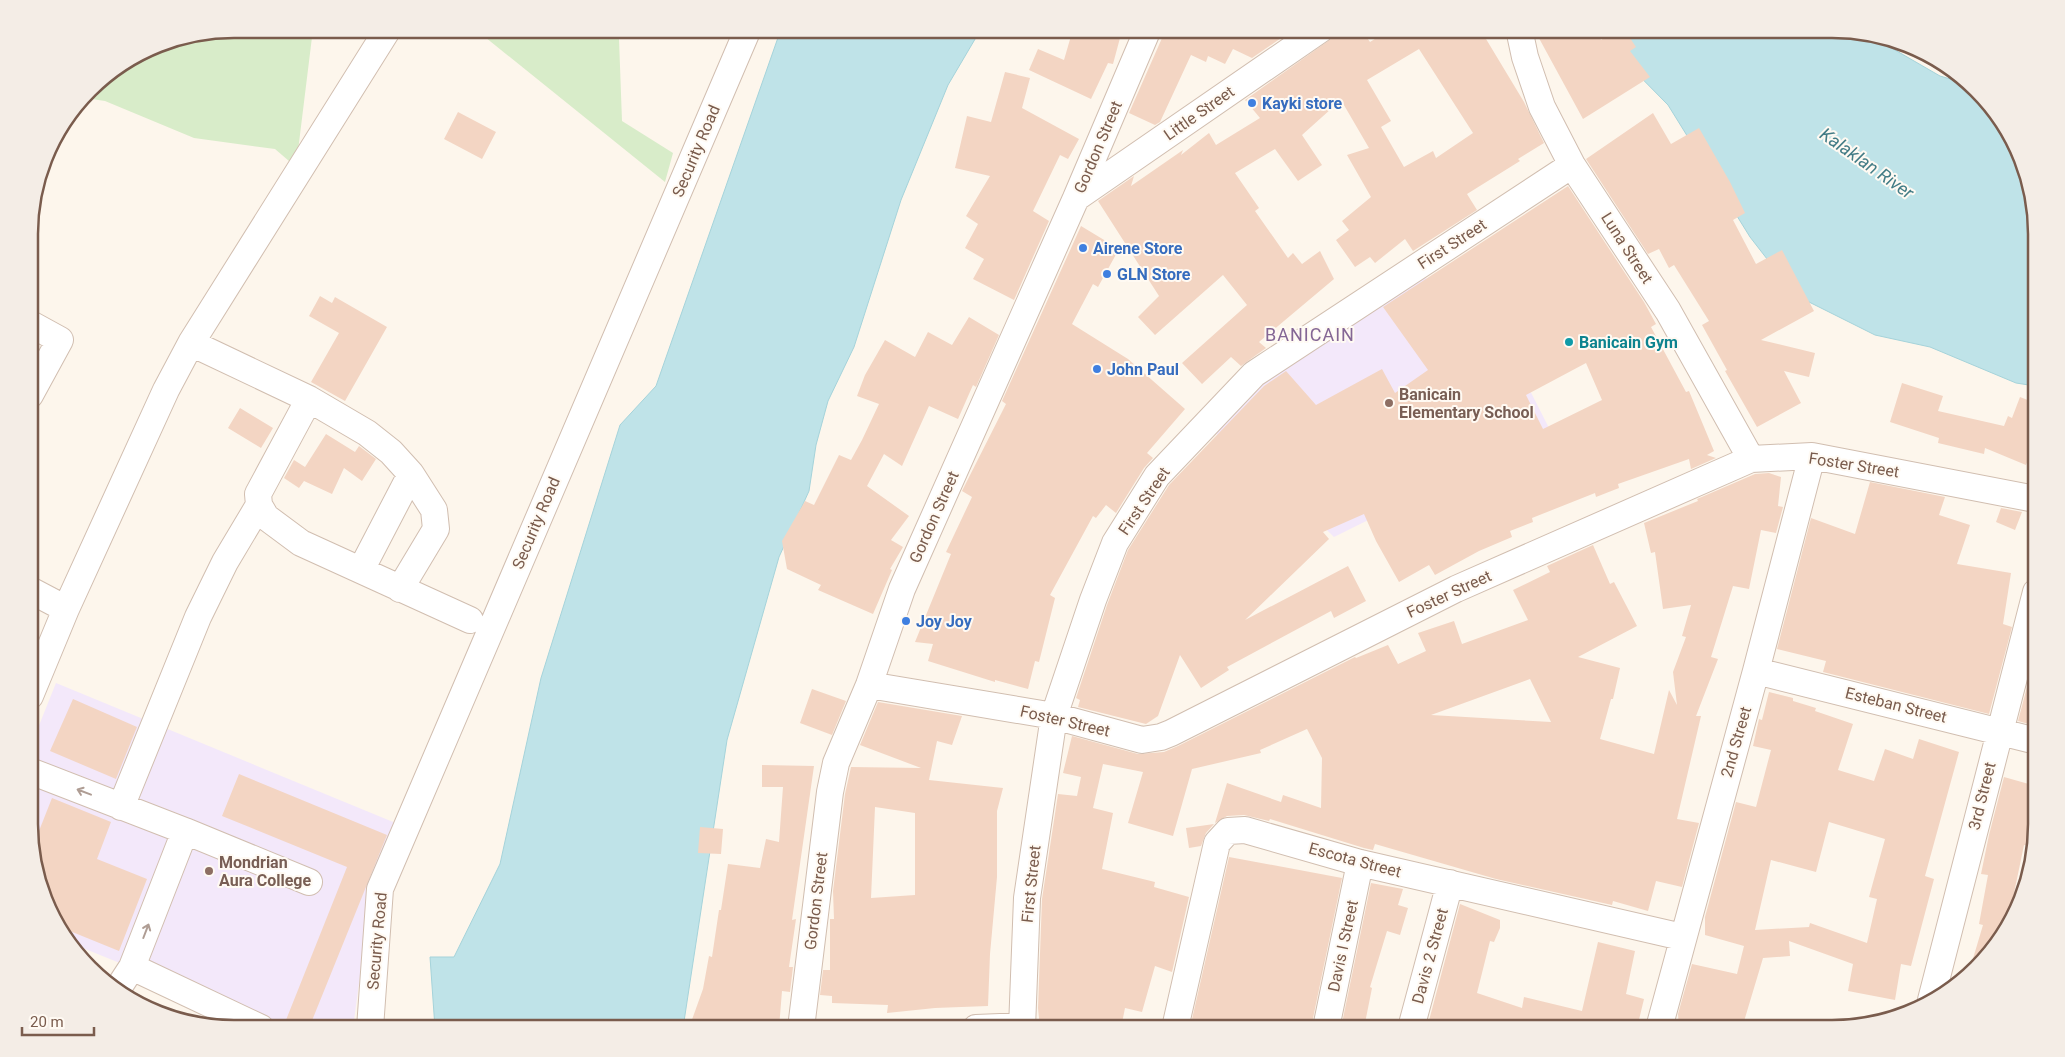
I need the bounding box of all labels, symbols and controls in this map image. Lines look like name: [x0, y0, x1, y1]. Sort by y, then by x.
street label: Little Street: [1160, 82, 1238, 144]
place label: Kayki store: [1262, 94, 1343, 113]
marker: Kayki store: [1246, 97, 1258, 109]
street label: Gordon Street: [1070, 98, 1126, 196]
street label: Security Road: [668, 102, 724, 200]
water label: Kalaklan River: [1816, 123, 1919, 204]
street label: Luna Street: [1597, 209, 1657, 287]
street label: First Street: [1414, 215, 1490, 273]
place label: Airene Store: [1093, 239, 1183, 258]
marker: Airene Store: [1077, 242, 1089, 254]
place label: GLN Store: [1117, 265, 1191, 284]
marker: GLN Store: [1101, 268, 1113, 280]
district label: BANICAIN: [1265, 324, 1355, 345]
place label: Banicain Gym: [1579, 333, 1678, 352]
marker: Banicain Gym: [1563, 336, 1575, 348]
place label: John Paul: [1107, 360, 1179, 379]
marker: John Paul: [1091, 363, 1103, 375]
place label: Banicain Elementary School: [1399, 385, 1534, 422]
marker: Banicain Elementary School: [1383, 397, 1395, 409]
street label: Foster Street: [1807, 448, 1901, 482]
street label: First Street: [1114, 463, 1174, 539]
street label: Gordon Street: [905, 468, 963, 566]
street label: Security Road: [508, 474, 564, 572]
street label: Foster Street: [1404, 566, 1494, 622]
place label: Joy Joy: [916, 612, 973, 631]
marker: Joy Joy: [900, 615, 912, 627]
street label: Esteban Street: [1843, 683, 1949, 727]
street label: Foster Street: [1018, 701, 1112, 741]
street label: 2nd Street: [1717, 704, 1755, 780]
street label: 3rd Street: [1964, 760, 2000, 832]
one-way arrow: [77, 787, 92, 796]
street label: Escota Street: [1307, 839, 1403, 881]
street label: First Street: [1017, 844, 1045, 924]
street label: Gordon Street: [801, 851, 831, 951]
place label: Mondrian Aura College: [219, 853, 312, 890]
marker: Mondrian Aura College: [203, 865, 215, 877]
street label: Security Road: [363, 891, 391, 991]
street label: Davis I Street: [1324, 898, 1362, 994]
street label: Davis 2 Street: [1408, 906, 1452, 1006]
one-way arrow: [142, 923, 151, 939]
scale bar: [22, 1004, 95, 1036]
text: 20 m: [30, 1013, 64, 1031]

